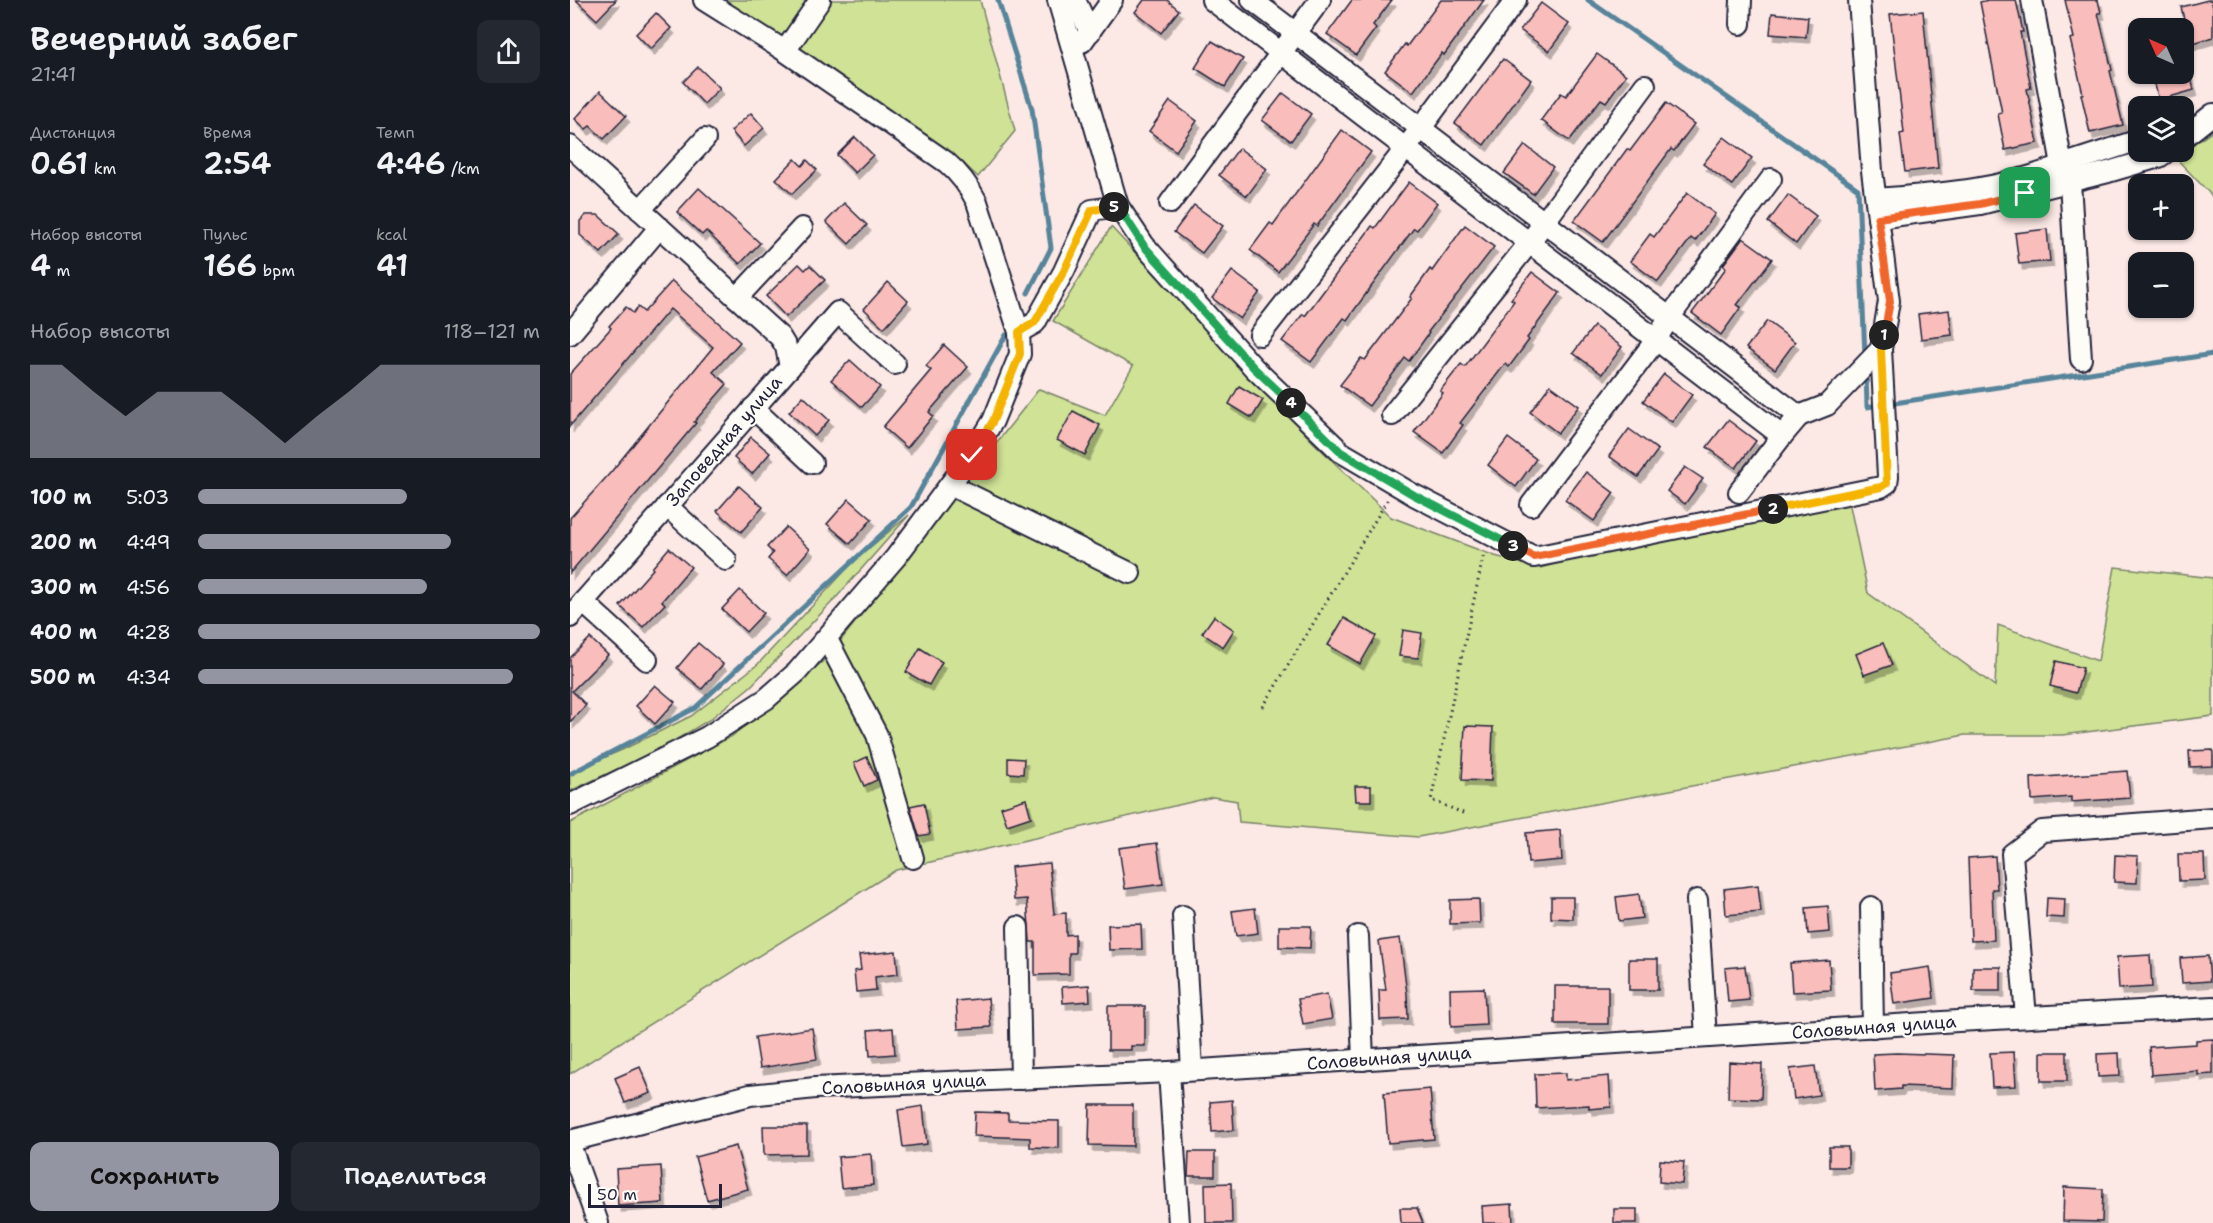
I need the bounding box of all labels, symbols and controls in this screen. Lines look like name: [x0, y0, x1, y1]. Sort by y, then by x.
text: Вечерний забег: [30, 16, 298, 61]
north arrow: [2128, 18, 2194, 84]
map controls: [2128, 18, 2194, 318]
button: share: [477, 20, 540, 83]
text: 21:41: [30, 61, 76, 87]
button: layers: [2128, 96, 2194, 162]
text: Дистанция: [30, 122, 116, 143]
text: Время: [203, 122, 252, 143]
text: Темп: [376, 122, 415, 143]
text: 0.61: [30, 143, 88, 184]
text: 2:54: [203, 143, 272, 184]
text: 4:46: [376, 143, 446, 184]
text: km: [88, 158, 116, 179]
text: /km: [446, 158, 480, 179]
pin: [1999, 167, 2050, 218]
button: +: [2128, 174, 2194, 240]
icon: arrive: [2008, 176, 2041, 209]
pin: 5: [1099, 192, 1129, 222]
text: 5: [1109, 196, 1119, 217]
text: Набор высоты: [30, 224, 142, 245]
text: Пульс: [203, 224, 248, 245]
text: kcal: [376, 224, 407, 245]
text: 4: [30, 245, 51, 286]
text: 166: [203, 245, 257, 286]
text: 41: [376, 245, 409, 286]
button: −: [2128, 252, 2194, 318]
text: m: [51, 260, 70, 281]
text: bpm: [257, 260, 295, 281]
text: Набор высоты: [30, 318, 170, 344]
text: 118–121 m: [444, 318, 540, 344]
pin: 1: [1869, 320, 1899, 350]
text: 1: [1880, 324, 1888, 345]
street label: Заповедная улица: [661, 371, 787, 511]
pin: 4: [1276, 388, 1306, 418]
text: 4: [1285, 392, 1297, 413]
pin: [946, 429, 997, 480]
icon: check: [955, 438, 988, 471]
text: 100 m: [30, 484, 92, 510]
text: 5:03: [126, 484, 169, 510]
pin: 2: [1758, 494, 1788, 524]
text: 2: [1767, 498, 1779, 519]
text: 200 m: [30, 529, 97, 555]
text: 4:49: [126, 529, 171, 555]
pin: 3: [1498, 531, 1528, 561]
text: 3: [1507, 535, 1519, 556]
text: 300 m: [30, 574, 97, 600]
text: 4:56: [126, 574, 170, 600]
text: 400 m: [30, 619, 97, 645]
text: 4:28: [126, 619, 171, 645]
text: 500 m: [30, 664, 96, 690]
text: 4:34: [126, 664, 171, 690]
street label: Соловьиная улица: [1791, 1009, 1957, 1045]
street label: Соловьиная улица: [1306, 1040, 1472, 1076]
street label: Соловьиная улица: [821, 1068, 987, 1100]
button: Сохранить: [30, 1142, 279, 1211]
button: Поделиться: [291, 1142, 540, 1211]
scale bar: [588, 1181, 722, 1208]
text: 50 m: [597, 1184, 637, 1205]

